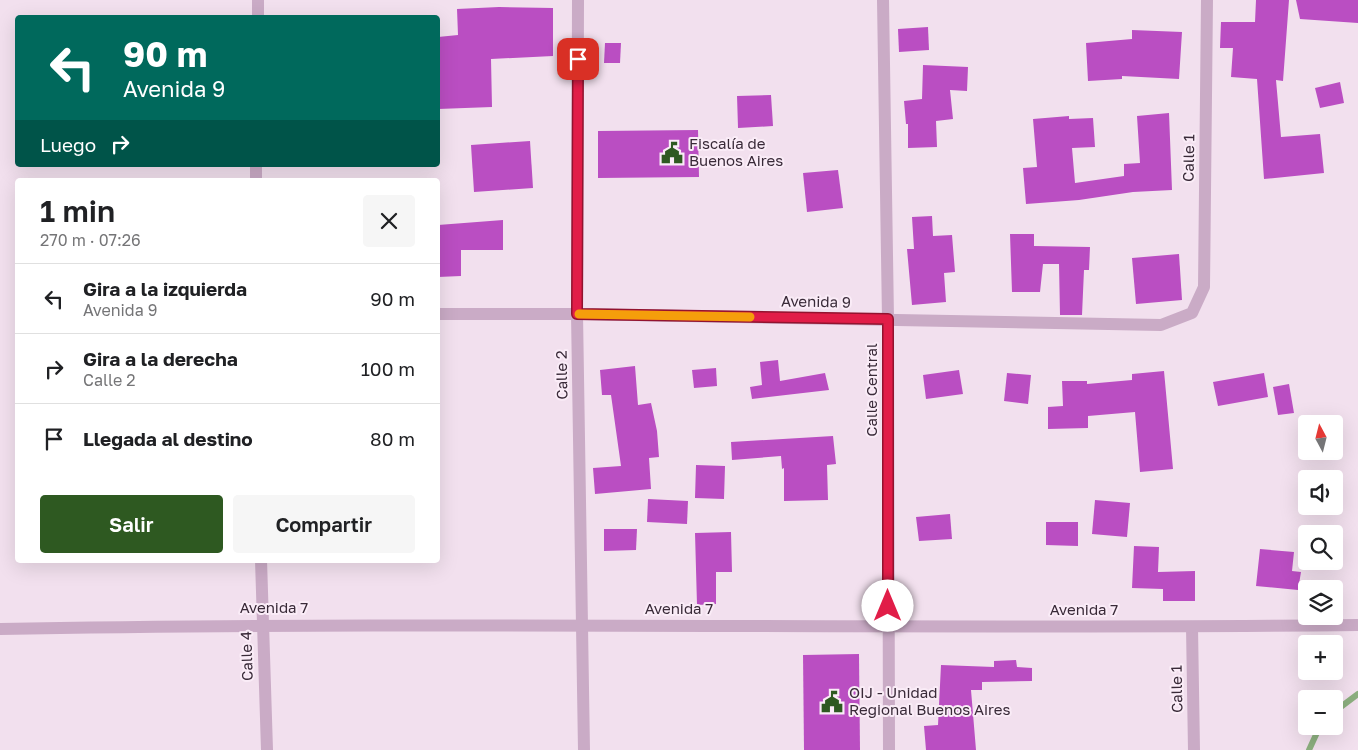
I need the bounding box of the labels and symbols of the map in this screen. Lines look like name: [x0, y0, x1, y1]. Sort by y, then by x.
pin: [557, 38, 599, 80]
place label: Fiscalía de Buenos Aires: [689, 134, 783, 169]
street label: Calle 1: [1179, 134, 1197, 182]
public building icon: Fiscalía de Buenos Aires: [659, 140, 685, 166]
street label: Avenida 9: [781, 291, 851, 311]
street label: Calle Central: [862, 343, 880, 437]
street label: Calle 2: [552, 350, 570, 400]
north arrow: [1298, 415, 1342, 460]
position arrow: [861, 579, 913, 631]
street label: Avenida 7: [240, 598, 308, 616]
street label: Avenida 7: [645, 599, 713, 617]
street label: Avenida 7: [1050, 600, 1118, 618]
street label: Calle 4: [236, 631, 256, 681]
street label: Calle 1: [1167, 665, 1185, 713]
place label: OIJ - Unidad Regional Buenos Aires: [849, 683, 1010, 718]
public building icon: OIJ - Unidad Regional Buenos Aires: [819, 689, 845, 715]

